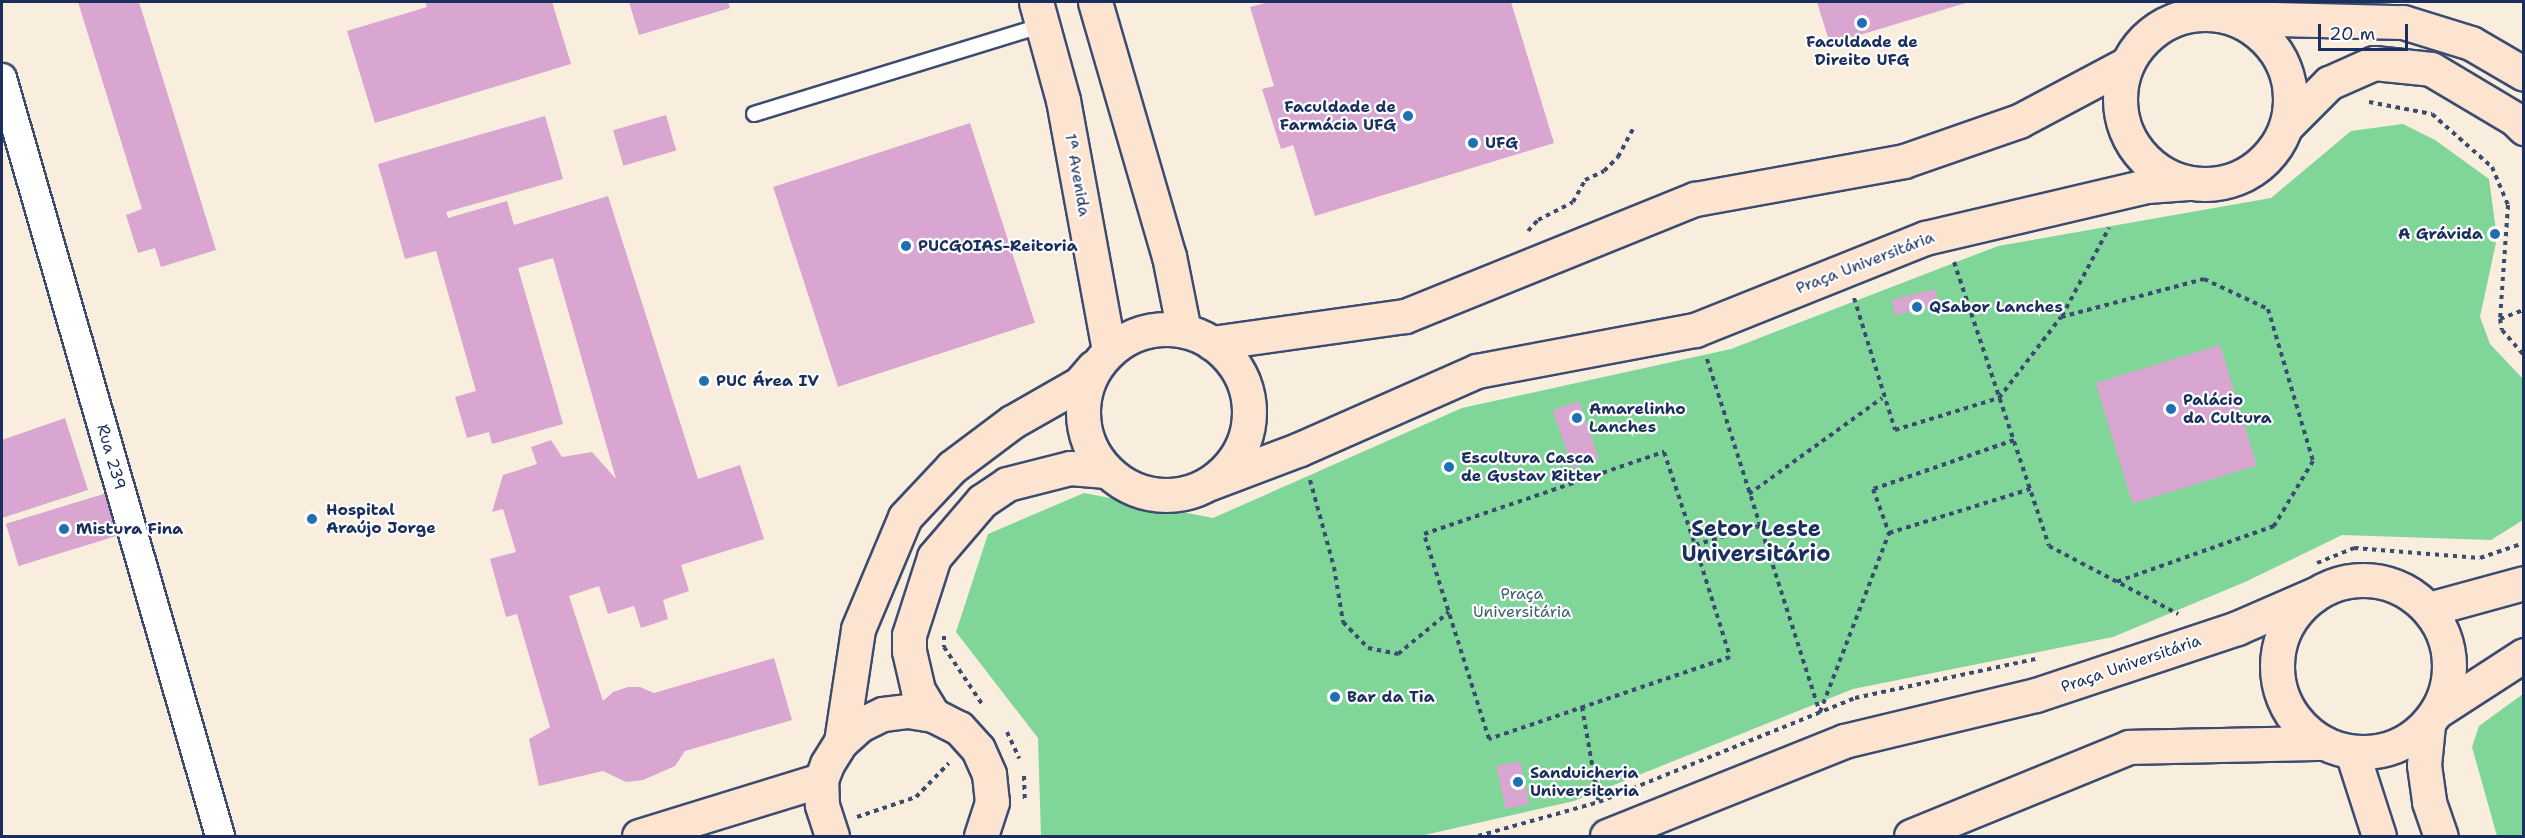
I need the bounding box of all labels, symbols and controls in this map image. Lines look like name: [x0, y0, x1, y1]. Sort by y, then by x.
scale bar: [2321, 12, 2411, 50]
marker: Faculdade de Direito UFG: [1855, 16, 1869, 30]
text: 20 m: [2329, 22, 2375, 46]
place label: Faculdade de Direito UFG: [1806, 32, 1918, 70]
place label: Faculdade de Farmácia UFG: [1280, 97, 1396, 135]
marker: Faculdade de Farmácia UFG: [1401, 109, 1415, 123]
street label: 1ª Avenida: [1060, 132, 1094, 218]
place label: UFG: [1485, 133, 1518, 153]
marker: UFG: [1466, 136, 1480, 150]
place label: A Grávida: [2398, 224, 2483, 244]
marker: A Grávida: [2488, 227, 2502, 241]
street label: Praça Universitária: [1793, 228, 1937, 298]
place label: PUCGOIAS-Reitoria: [918, 236, 1078, 256]
marker: PUCGOIAS-Reitoria: [899, 239, 913, 253]
place label: QSabor Lanches: [1929, 297, 2063, 317]
marker: QSabor Lanches: [1910, 300, 1924, 314]
place label: PUC Área IV: [716, 371, 819, 391]
marker: PUC Área IV: [697, 374, 711, 388]
place label: Palácio da Cultura: [2183, 390, 2272, 428]
place label: Amarelinho Lanches: [1589, 399, 1686, 437]
marker: Palácio da Cultura: [2164, 402, 2178, 416]
marker: Amarelinho Lanches: [1570, 411, 1584, 425]
street label: Rua 239: [93, 422, 129, 492]
place label: Escultura Casca de Gustav Ritter: [1461, 448, 1601, 486]
marker: Escultura Casca de Gustav Ritter: [1442, 460, 1456, 474]
place label: Hospital Araújo Jorge: [326, 500, 436, 538]
marker: Hospital Araújo Jorge: [303, 510, 321, 528]
district label: Setor Leste Universitário: [1681, 515, 1831, 566]
place label: Mistura Fina: [76, 519, 183, 539]
marker: Mistura Fina: [57, 522, 71, 536]
park label: Praça Universitária: [1473, 584, 1571, 622]
street label: Praça Universitária: [2059, 631, 2203, 697]
place label: Bar da Tia: [1347, 687, 1435, 707]
marker: Bar da Tia: [1328, 690, 1342, 704]
place label: Sanduicheria Universitaria: [1530, 763, 1639, 801]
marker: Sanduicheria Universitaria: [1511, 775, 1525, 789]

